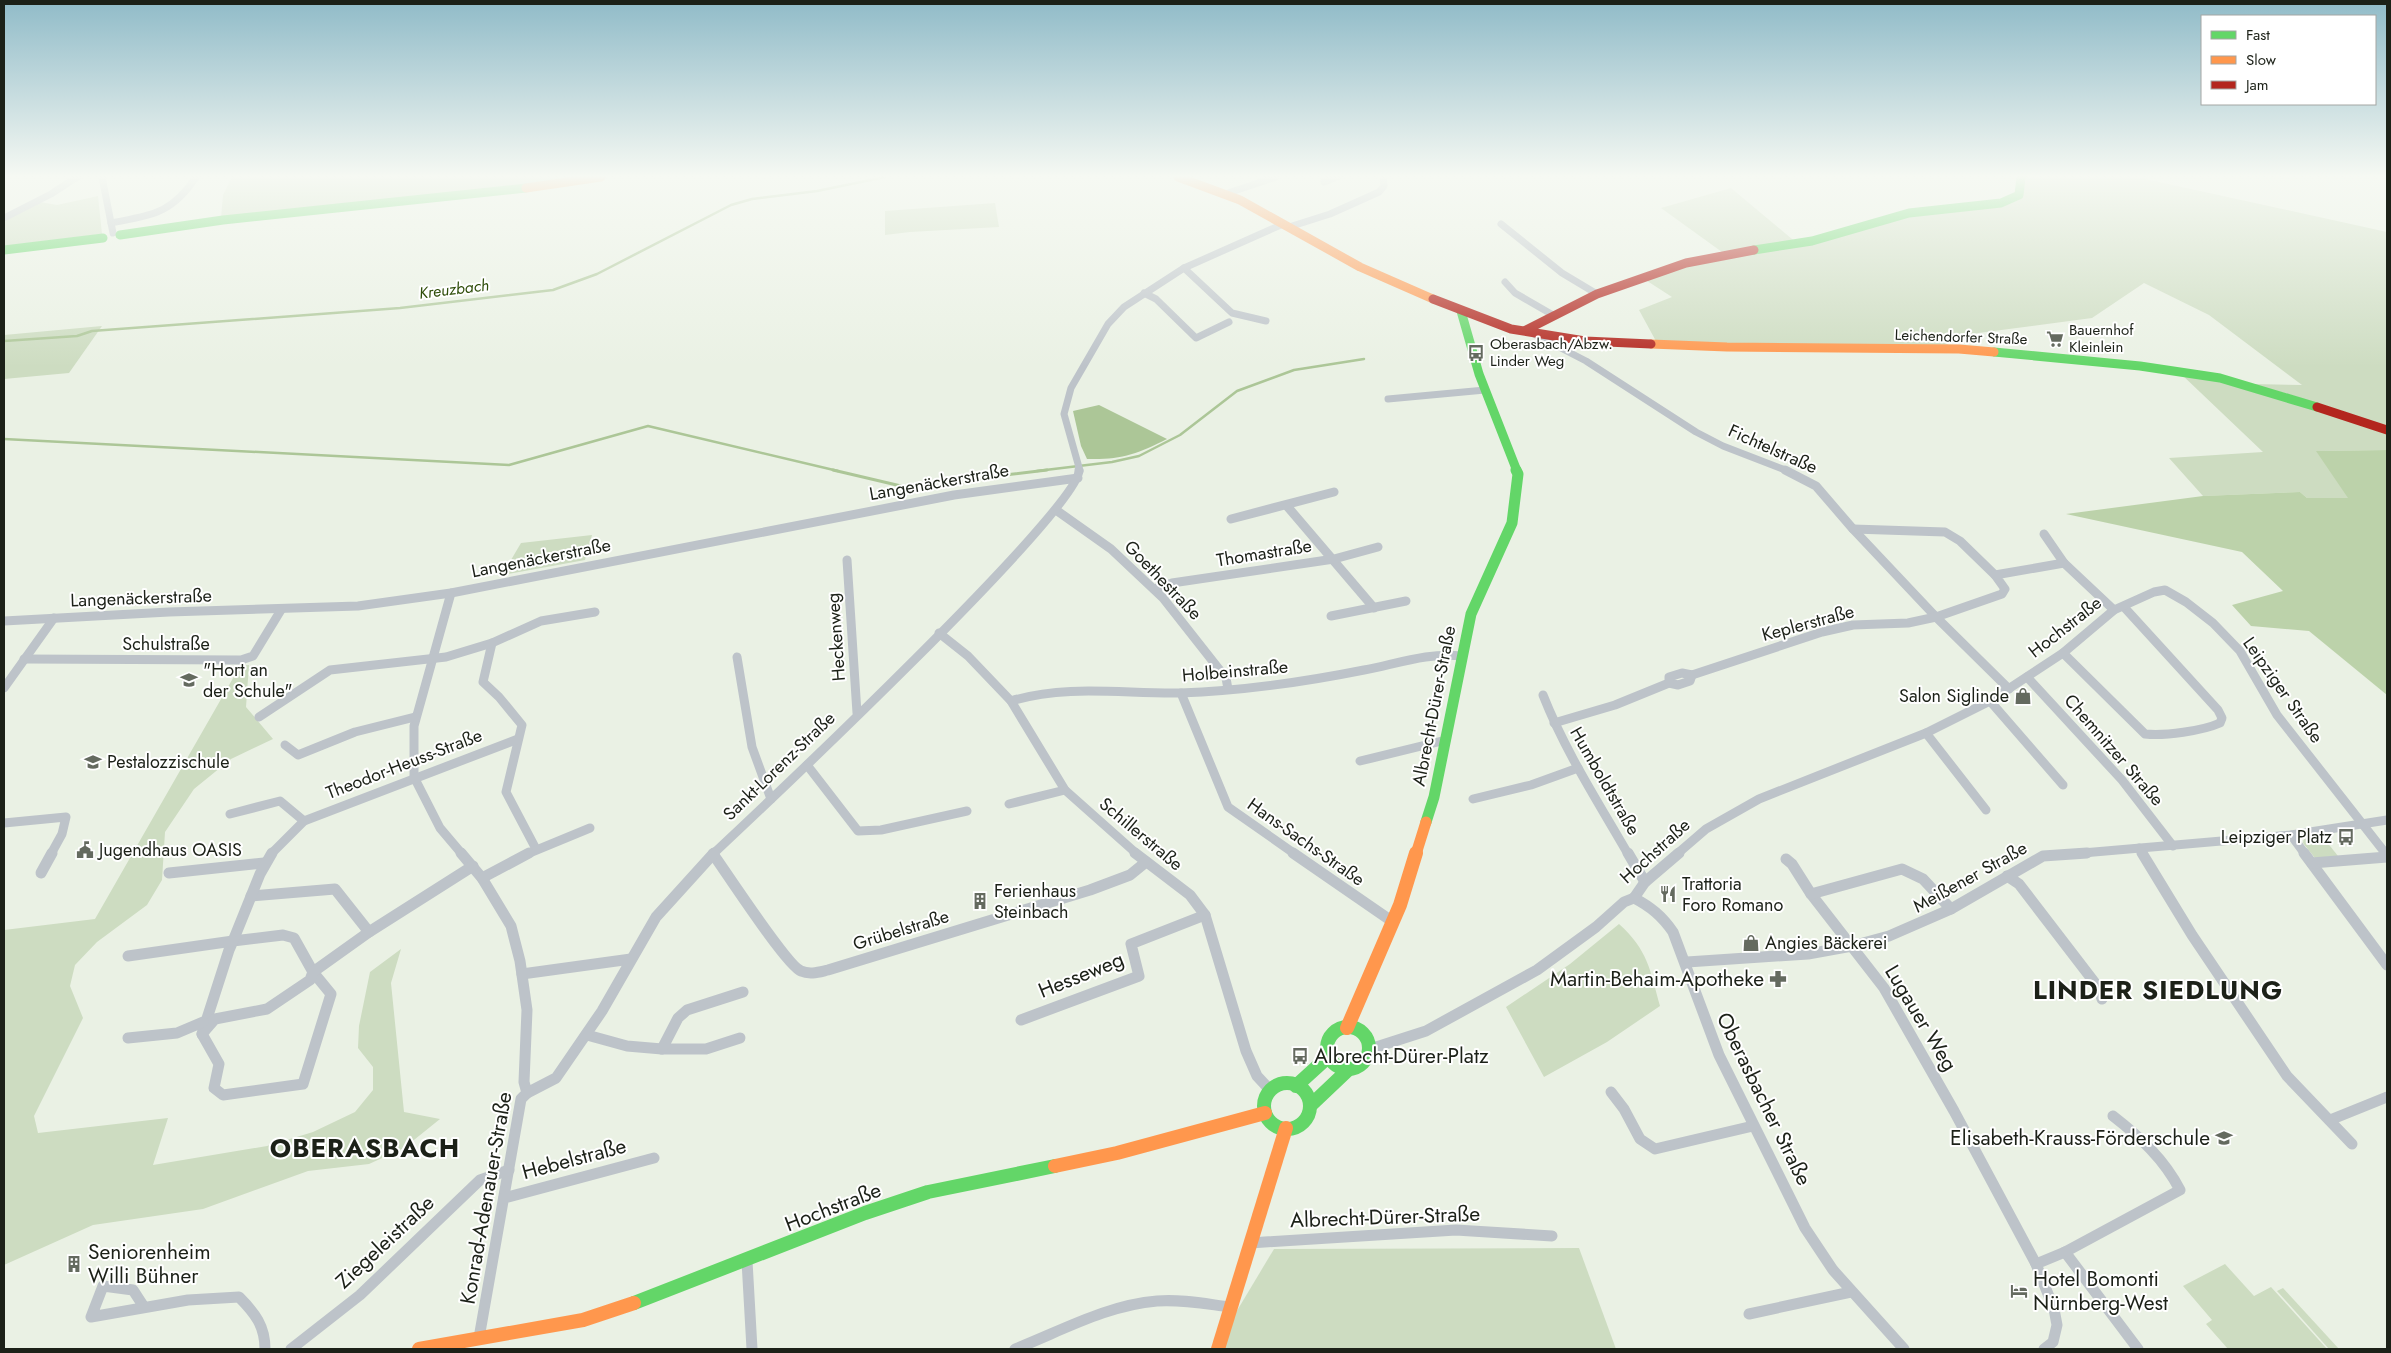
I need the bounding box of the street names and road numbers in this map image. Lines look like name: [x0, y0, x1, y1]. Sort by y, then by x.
street label: Leichendorfer Straße: [1894, 324, 2028, 350]
street label: Fichtelstraße: [1724, 418, 1822, 480]
street label: Langenäckerstraße: [867, 457, 1011, 507]
street label: Langenäckerstraße: [469, 532, 613, 584]
street label: Thomastraße: [1214, 533, 1314, 573]
street label: Goethestraße: [1118, 534, 1208, 626]
street label: Langenäckerstraße: [70, 583, 212, 613]
street label: Hochstraße: [2023, 590, 2107, 664]
street label: Heckenweg: [820, 592, 852, 682]
street label: Keplerstraße: [1759, 598, 1857, 648]
street label: Albrecht-Dürer-Straße: [1406, 624, 1462, 788]
street label: Schulstraße: [122, 631, 210, 657]
street label: Leipziger Straße: [2237, 632, 2329, 748]
street label: Holbeinstraße: [1181, 653, 1289, 689]
street label: Chemnitzer Straße: [2058, 688, 2170, 812]
street label: Sankt-Lorenz-Straße: [717, 706, 841, 826]
street label: Theodor-Heuss-Straße: [322, 722, 486, 806]
street label: Humboldtstraße: [1563, 722, 1647, 840]
street label: Schillerstraße: [1094, 791, 1188, 877]
street label: Hans-Sachs-Straße: [1242, 792, 1370, 892]
street label: Hochstraße: [1614, 812, 1696, 890]
street label: Meißener Straße: [1908, 835, 2032, 919]
street label: Grübelstraße: [850, 903, 952, 957]
street label: Hesseweg: [1034, 944, 1128, 1006]
street label: Lugauer Weg: [1877, 959, 1965, 1077]
street label: Oberasbacher Straße: [1709, 1007, 1819, 1191]
street label: Konrad-Adenauer-Straße: [453, 1089, 519, 1307]
street label: Hebelstraße: [518, 1131, 630, 1187]
street label: Hochstraße: [780, 1175, 886, 1239]
street label: Ziegeleistraße: [329, 1188, 441, 1296]
street label: Albrecht-Dürer-Straße: [1290, 1199, 1481, 1235]

